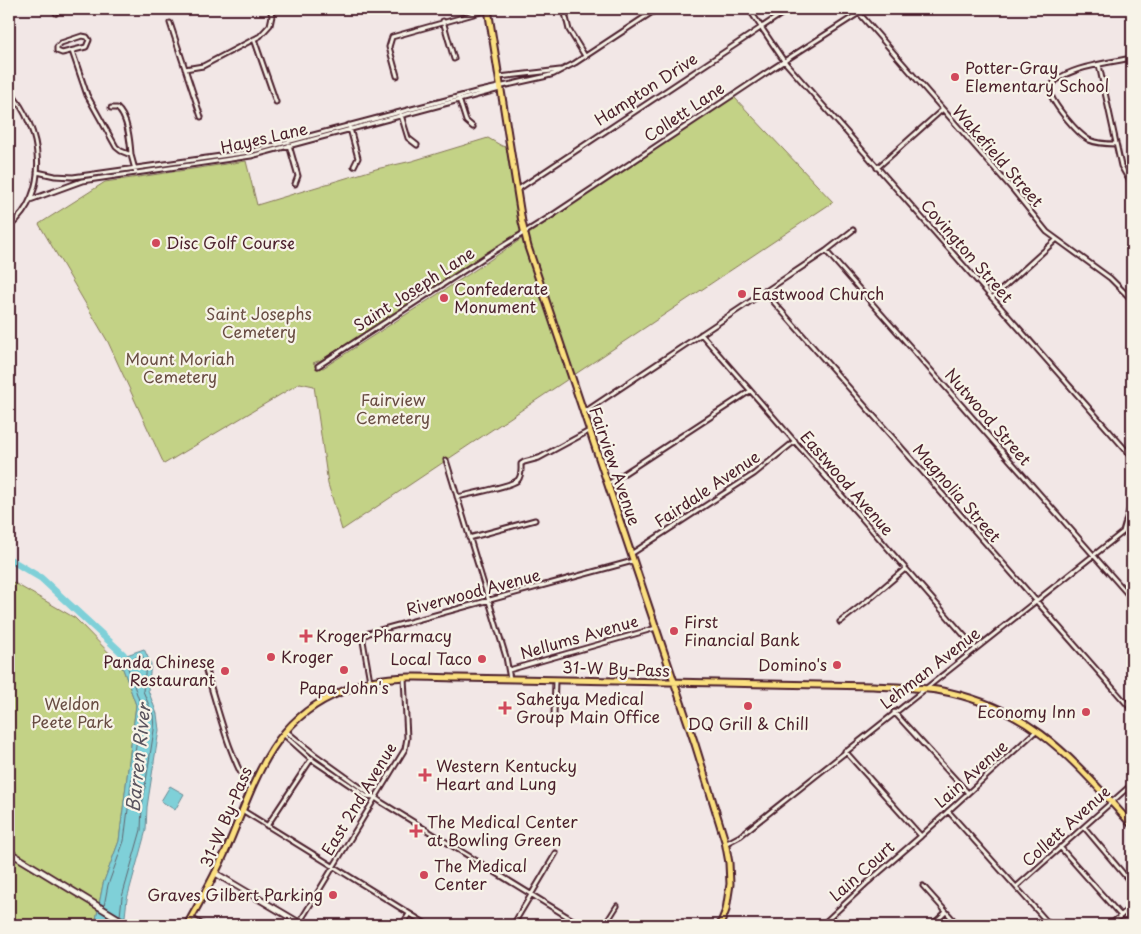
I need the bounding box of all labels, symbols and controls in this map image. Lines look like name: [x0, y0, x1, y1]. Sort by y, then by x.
street label: Hampton Drive: [589, 46, 702, 130]
place label: Potter-Gray Elementary School: [965, 55, 1109, 97]
marker: Potter-Gray Elementary School: [949, 71, 961, 83]
street label: Collett Lane: [638, 75, 728, 147]
street label: Wakefield Street: [948, 99, 1050, 212]
street label: Hayes Lane: [218, 115, 310, 159]
street label: Covington Street: [916, 193, 1020, 308]
place label: Disc Golf Course: [166, 230, 295, 254]
marker: Disc Golf Course: [150, 237, 162, 249]
street label: Saint Joseph Lane: [348, 240, 479, 336]
place label: Confederate Monument: [454, 276, 548, 318]
place label: Eastwood Church: [752, 281, 884, 305]
marker: Eastwood Church: [736, 288, 748, 300]
marker: Confederate Monument: [438, 292, 450, 304]
park label: Saint Josephs Cemetery: [206, 301, 312, 343]
park label: Mount Moriah Cemetery: [125, 346, 235, 388]
street label: Nutwood Street: [940, 363, 1038, 471]
park label: Fairview Cemetery: [356, 387, 430, 429]
street label: Fairview Avenue: [584, 403, 648, 529]
street label: Eastwood Avenue: [795, 425, 900, 540]
street label: Magnolia Street: [908, 438, 1008, 547]
street label: Fairdale Avenue: [649, 444, 764, 532]
street label: Riverwood Avenue: [403, 561, 543, 621]
street label: Nellums Avenue: [517, 608, 641, 664]
place label: First Financial Bank: [684, 609, 800, 651]
street label: Lehman Avenue: [874, 620, 985, 714]
place label: Kroger Pharmacy: [316, 623, 452, 647]
marker: First Financial Bank: [668, 625, 680, 637]
marker: Kroger Pharmacy: [300, 630, 312, 642]
place label: Kroger: [281, 644, 333, 668]
place label: Local Taco: [390, 646, 472, 670]
place label: Panda Chinese Restaurant: [103, 649, 215, 691]
marker: Kroger: [265, 651, 277, 663]
place label: Domino's: [758, 652, 827, 676]
marker: Local Taco: [476, 653, 488, 665]
street label: 31-W By-Pass: [562, 654, 670, 682]
marker: Domino's: [831, 659, 843, 671]
marker: Papa John's: [338, 664, 350, 676]
marker: Panda Chinese Restaurant: [219, 665, 231, 677]
place label: Papa John's: [299, 675, 389, 699]
place label: Sahetya Medical Group Main Office: [516, 686, 660, 728]
park label: Weldon Peete Park: [31, 691, 113, 733]
place label: Economy Inn: [977, 699, 1076, 723]
water label: Barren River: [118, 700, 157, 813]
marker: DQ Grill & Chill: [742, 700, 754, 712]
marker: Sahetya Medical Group Main Office: [498, 701, 512, 715]
marker: Economy Inn: [1080, 706, 1092, 718]
place label: DQ Grill & Chill: [687, 711, 809, 735]
street label: Lain Avenue: [928, 734, 1013, 813]
street label: East 2nd Avenue: [315, 737, 401, 860]
place label: Western Kentucky Heart and Lung: [436, 753, 577, 795]
street label: 31-W By-Pass: [193, 762, 257, 871]
marker: Western Kentucky Heart and Lung: [418, 768, 432, 782]
street label: Collett Avenue: [1016, 779, 1115, 871]
place label: The Medical Center at Bowling Green: [427, 809, 578, 851]
marker: The Medical Center at Bowling Green: [409, 824, 423, 838]
street label: Lain Court: [823, 834, 900, 906]
place label: The Medical Center: [434, 853, 527, 895]
marker: The Medical Center: [418, 869, 430, 881]
place label: Graves Gilbert Parking: [147, 882, 323, 906]
marker: Graves Gilbert Parking: [327, 889, 339, 901]

